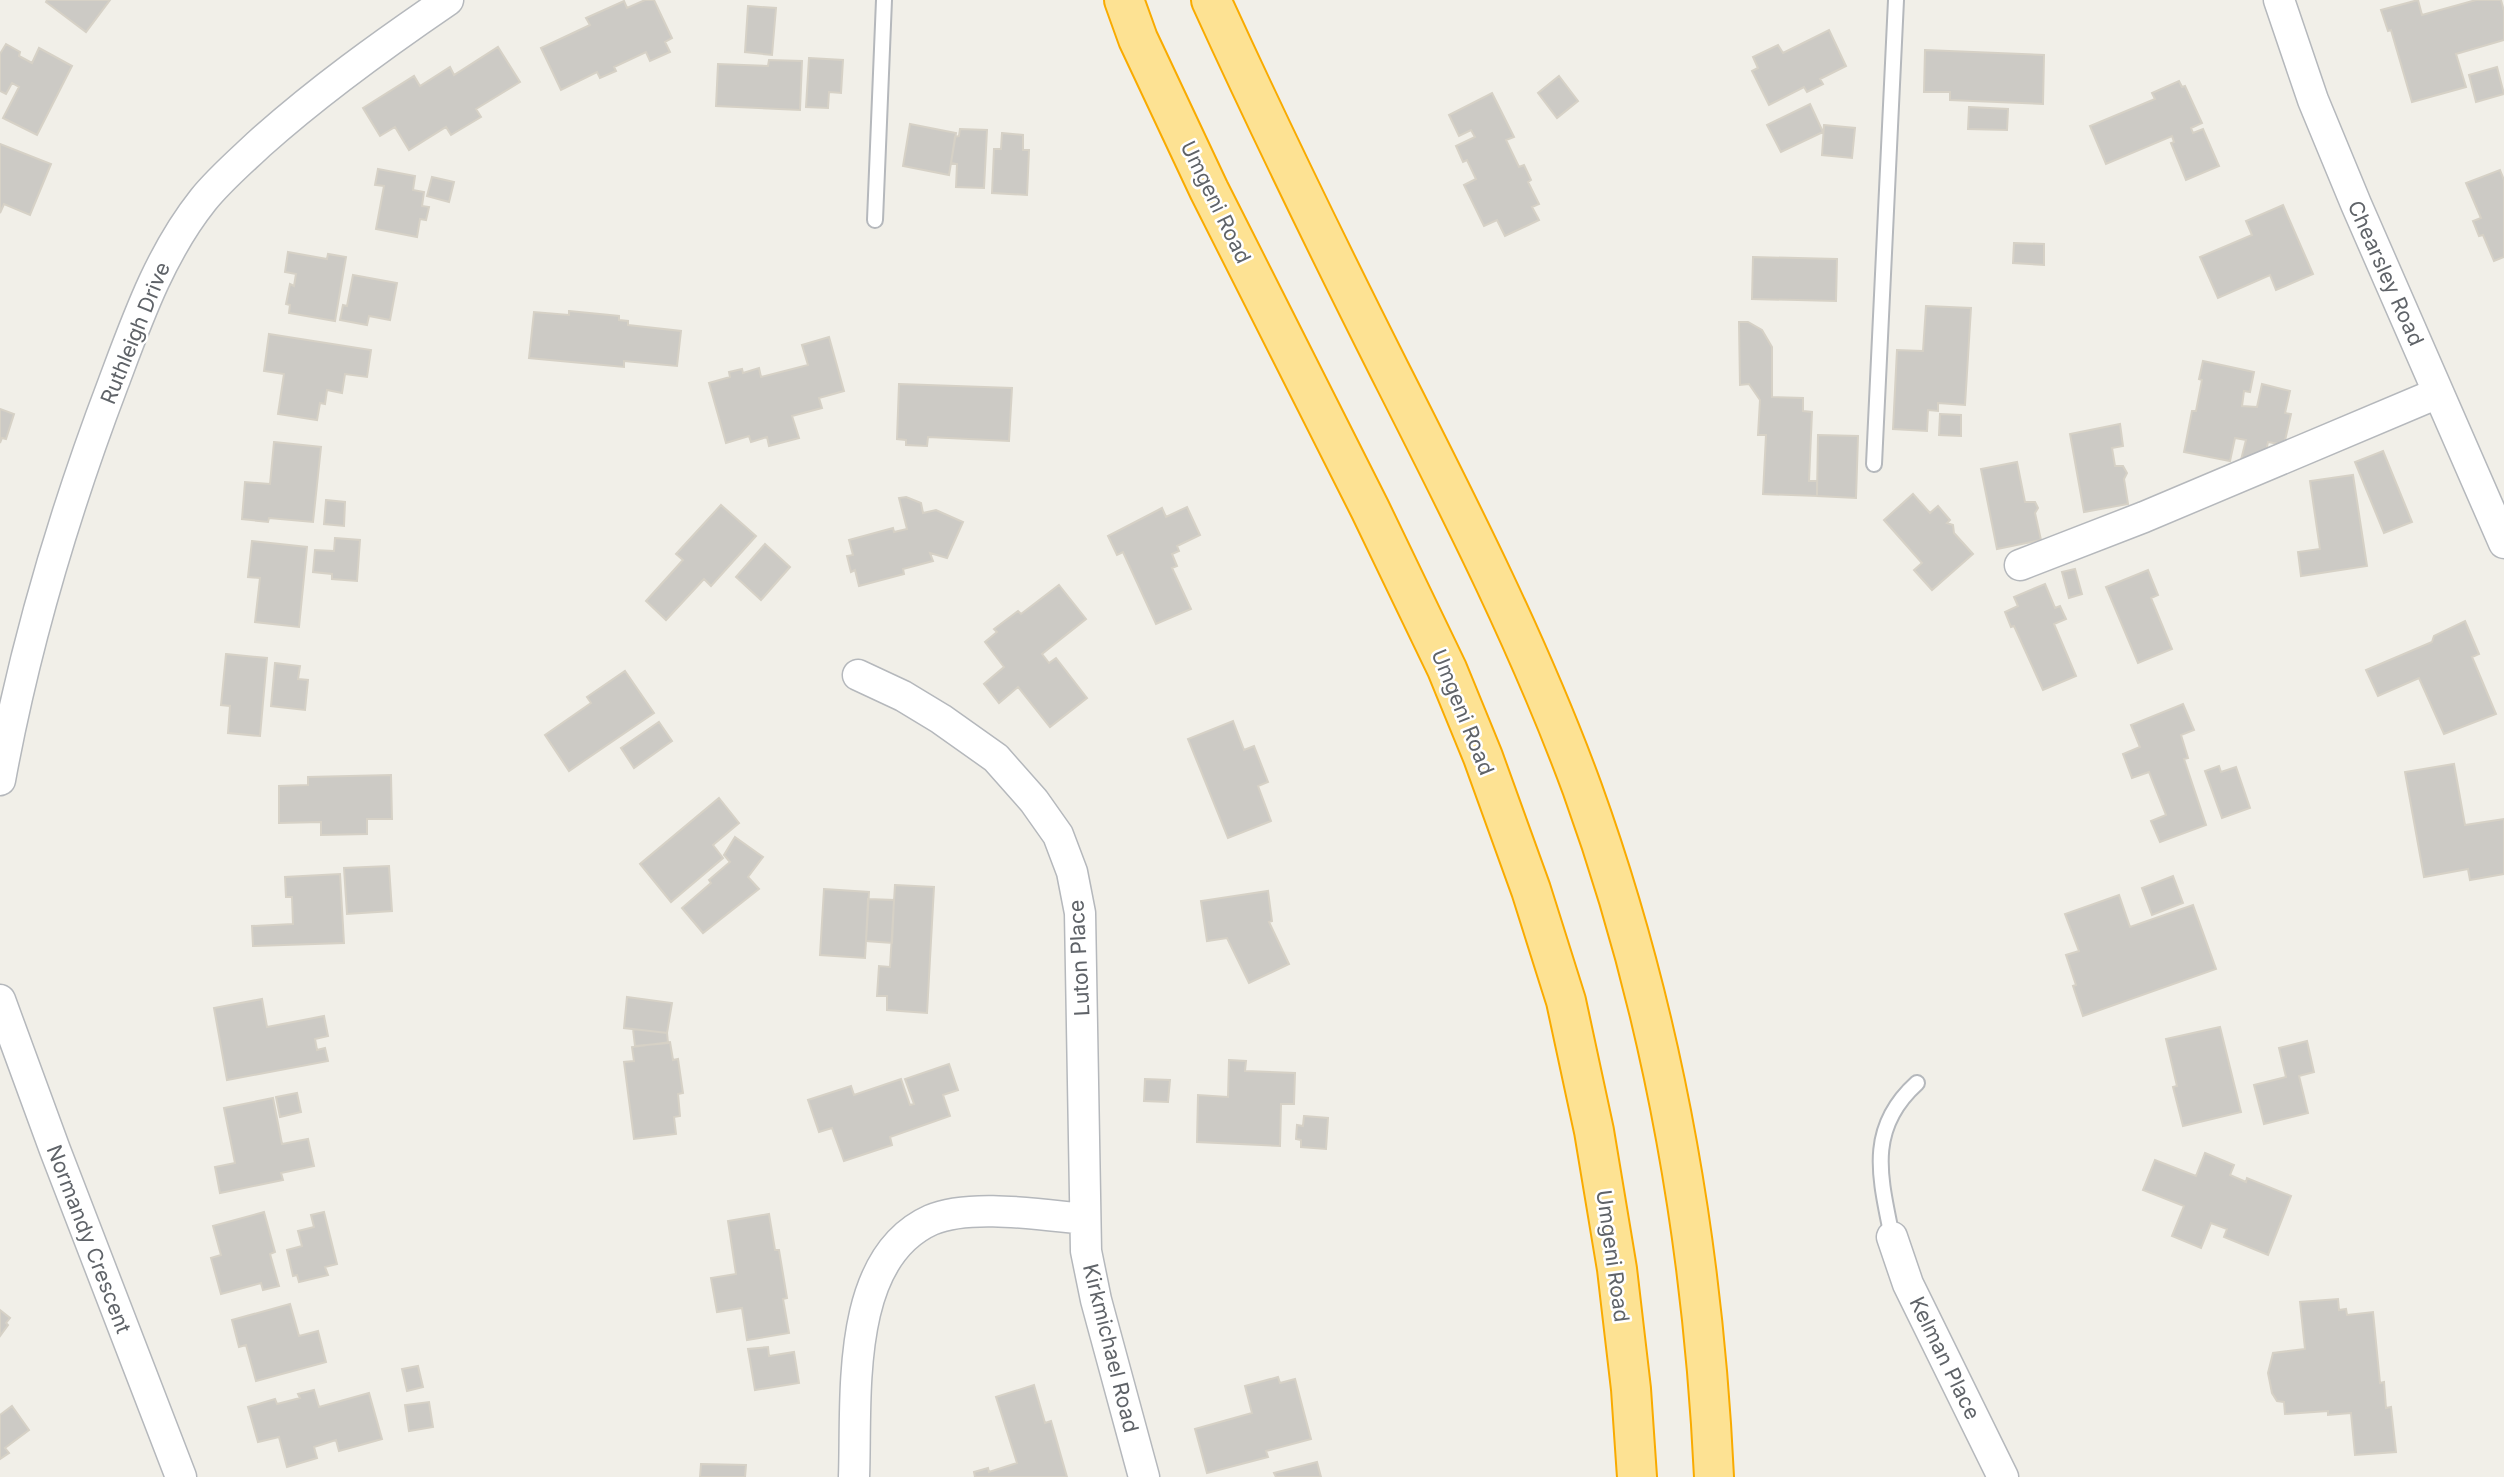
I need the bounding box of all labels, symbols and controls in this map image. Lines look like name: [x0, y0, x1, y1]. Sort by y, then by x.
street label: Umgeni Road: [1176, 137, 1256, 267]
street label: Chearsley Road: [2343, 197, 2429, 349]
street label: Ruthleigh Drive: [95, 258, 175, 408]
street label: Umgeni Road: [1426, 646, 1500, 778]
street label: Luton Place: [1063, 899, 1095, 1017]
street label: Normandy Crescent: [42, 1141, 136, 1337]
street label: Umgeni Road: [1591, 1188, 1635, 1324]
street label: Kirkmichael Road: [1078, 1261, 1144, 1435]
street label: Kelman Place: [1904, 1292, 1986, 1424]

